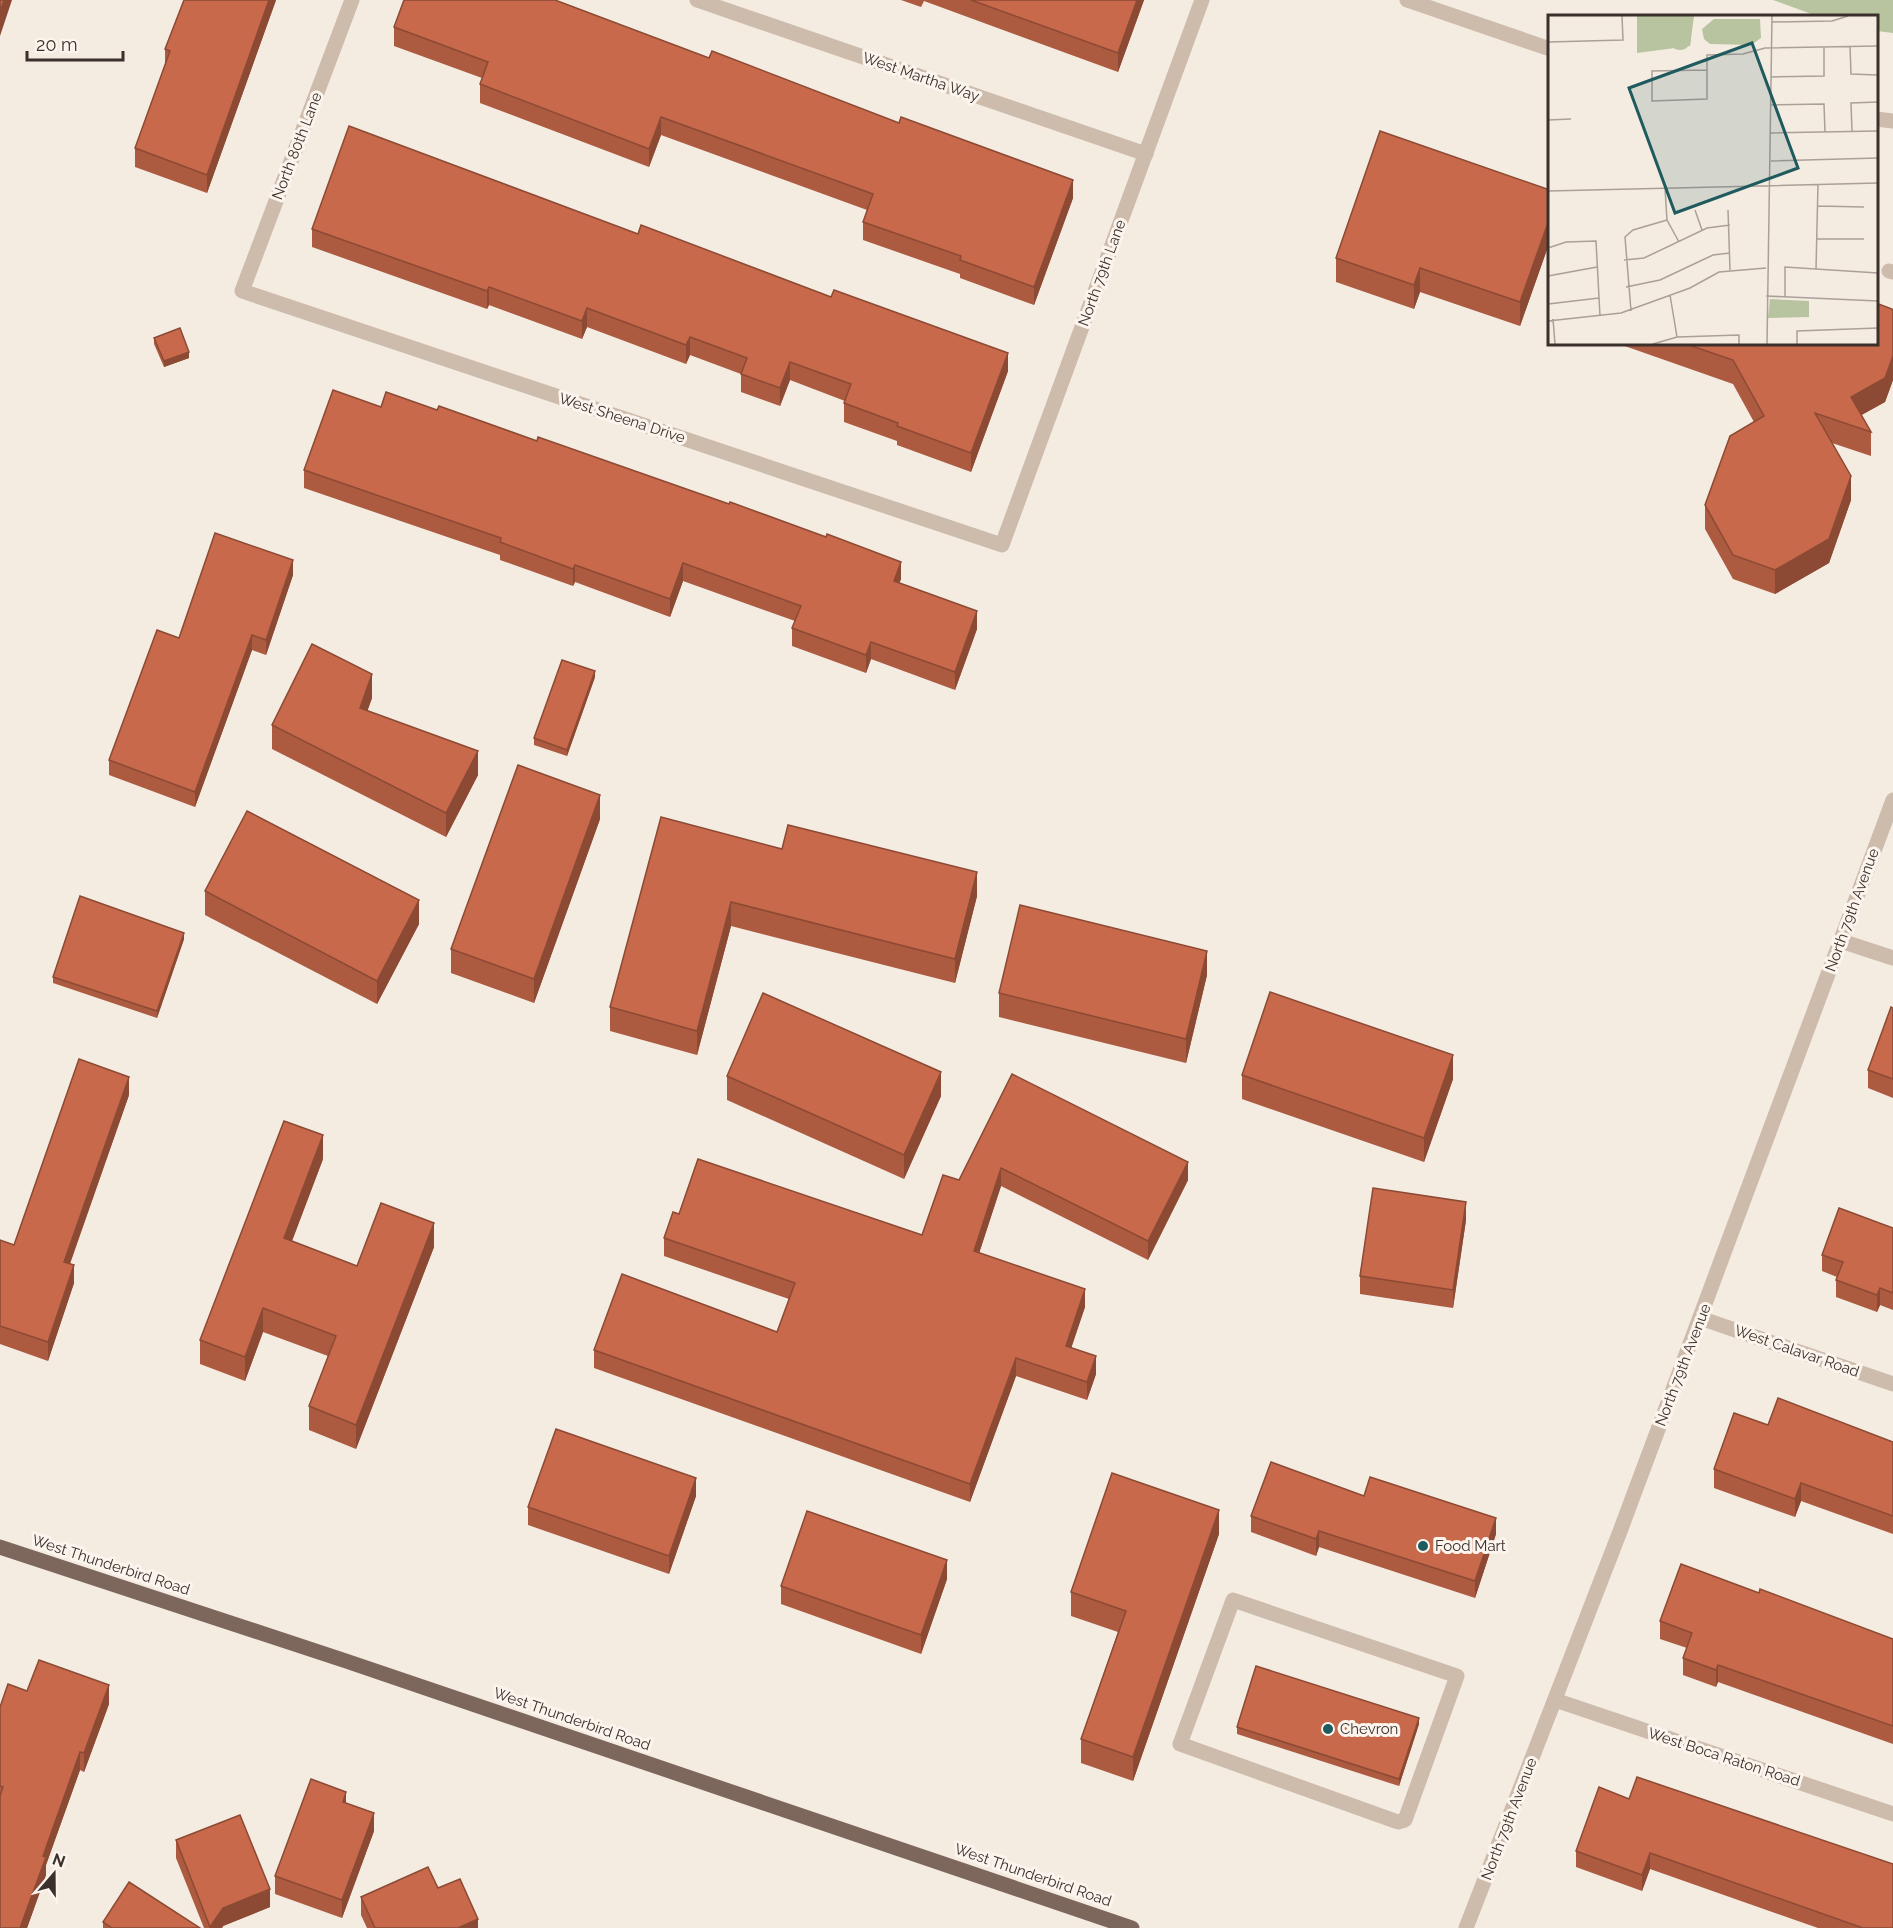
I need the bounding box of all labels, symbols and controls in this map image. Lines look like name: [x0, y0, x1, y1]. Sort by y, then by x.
inset map: [1548, 15, 1878, 345]
scale bar: [27, 24, 123, 62]
text: 20 m: [36, 34, 78, 55]
street label: West Martha Way: [860, 49, 982, 105]
street label: North 80th Lane: [268, 90, 326, 202]
street label: North 79th Lane: [1074, 217, 1130, 329]
street label: West Sheena Drive: [557, 389, 688, 447]
street label: North 79th Avenue: [1821, 846, 1883, 974]
street label: North 79th Avenue: [1651, 1301, 1715, 1429]
street label: West Calavar Road: [1732, 1321, 1862, 1381]
street label: West Thunderbird Road: [30, 1531, 192, 1599]
place label: Food Mart: [1435, 1537, 1506, 1555]
marker: Food Mart: [1416, 1539, 1430, 1553]
street label: West Thunderbird Road: [491, 1684, 653, 1754]
place label: Chevron: [1340, 1720, 1398, 1738]
marker: Chevron: [1321, 1722, 1335, 1736]
street label: West Boca Raton Road: [1646, 1724, 1802, 1790]
street label: North 79th Avenue: [1477, 1755, 1541, 1883]
street label: West Thunderbird Road: [952, 1840, 1114, 1910]
north arrow: [24, 1844, 84, 1904]
text: N: [50, 1849, 68, 1871]

